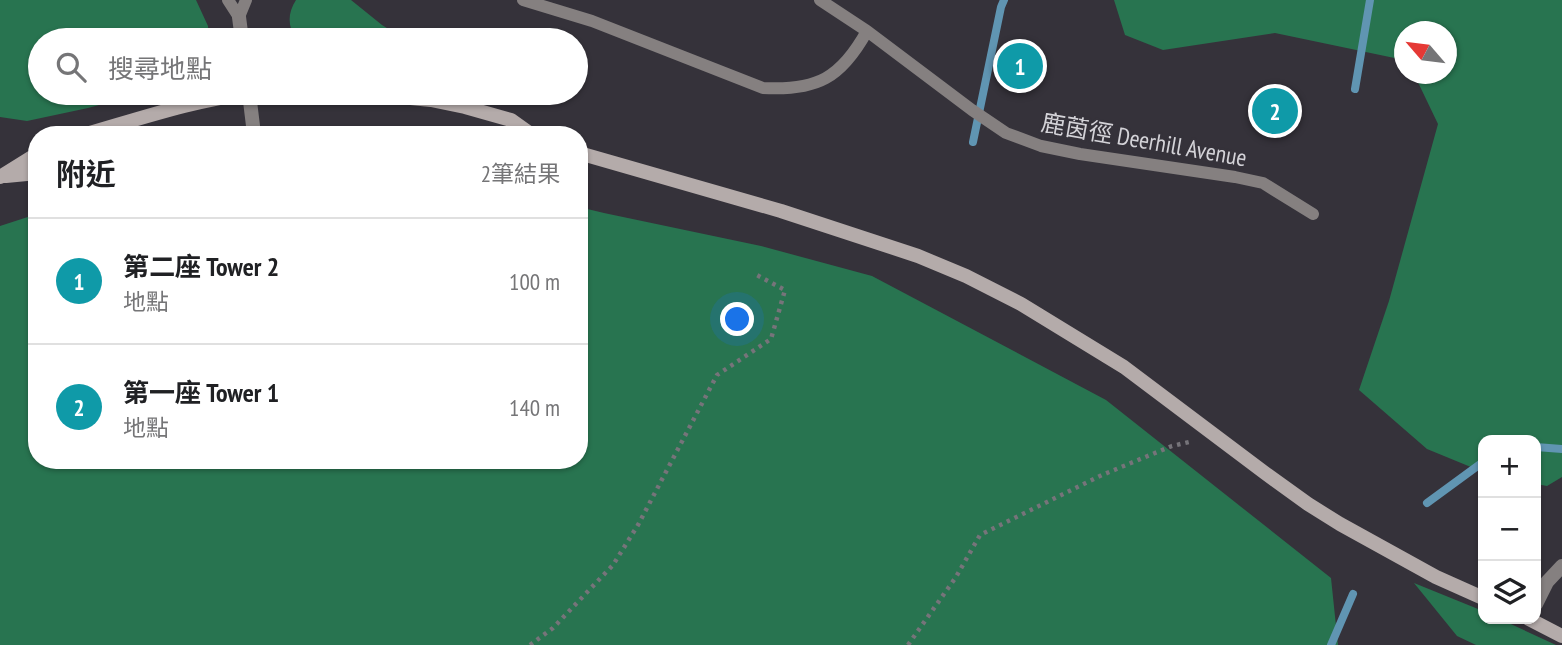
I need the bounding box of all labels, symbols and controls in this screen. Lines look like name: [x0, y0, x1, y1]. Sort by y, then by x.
north arrow: [1394, 21, 1457, 84]
search box: [28, 28, 588, 105]
pin: 1: [997, 40, 1043, 92]
icon: search: [52, 48, 90, 86]
text: 搜尋地點: [108, 52, 212, 85]
pin: 2: [1252, 85, 1298, 137]
street label: 鹿茵徑 Deerhill Avenue: [1039, 107, 1249, 173]
text: 附近: [56, 154, 116, 193]
text: 2筆結果: [481, 159, 560, 188]
text: 第二座 Tower 2: [123, 250, 279, 283]
text: 1: [74, 267, 85, 296]
text: 100 m: [509, 267, 560, 296]
text: 地點: [123, 287, 169, 316]
your location: [720, 302, 754, 336]
text: 第一座 Tower 1: [123, 376, 279, 409]
text: 2: [74, 393, 85, 422]
text: 140 m: [509, 393, 560, 422]
text: 地點: [123, 413, 169, 442]
map controls: [1478, 435, 1541, 624]
button: +: [1478, 435, 1541, 498]
button: −: [1478, 498, 1541, 561]
button: layers: [1478, 561, 1541, 624]

